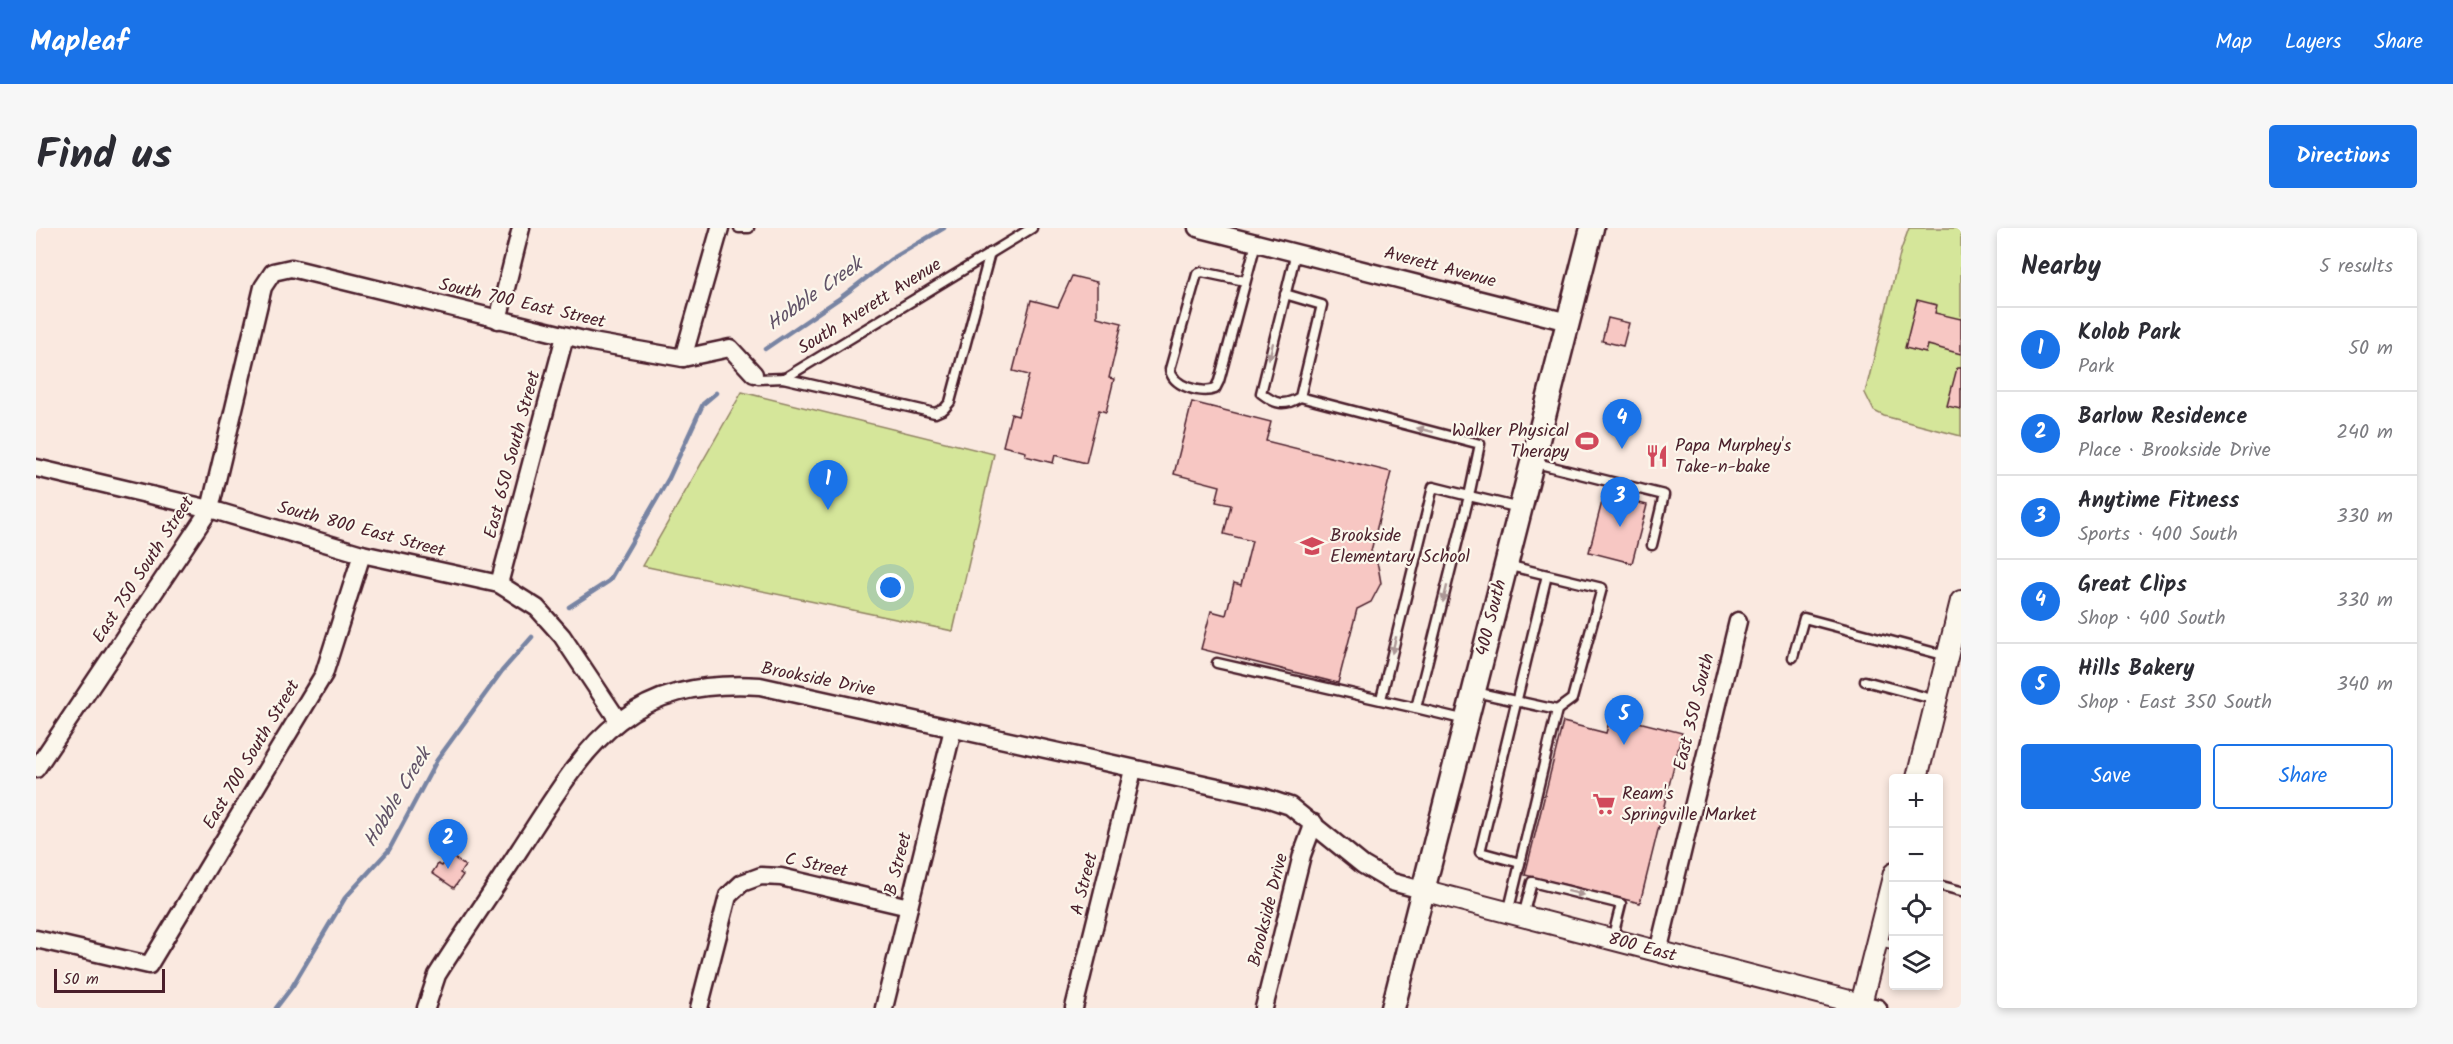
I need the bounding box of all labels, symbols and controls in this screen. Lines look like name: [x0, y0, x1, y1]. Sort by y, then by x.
text: Mapleaf: [30, 20, 128, 65]
text: Map: [2215, 26, 2252, 59]
text: Layers: [2285, 26, 2341, 59]
text: Share: [2374, 26, 2423, 59]
text: Find us: [36, 123, 172, 190]
button: Directions: [2269, 125, 2417, 188]
street label: Averett Avenue: [1381, 239, 1499, 297]
text: Nearby: [2021, 246, 2101, 288]
water label: Hobble Creek: [760, 248, 872, 340]
street label: South Averett Avenue: [792, 251, 948, 363]
text: 5 results: [2319, 251, 2393, 283]
street label: South 700 East Street: [436, 271, 609, 338]
text: Kolob Park: [2078, 316, 2180, 351]
text: 1: [2037, 333, 2044, 365]
text: 50 m: [2348, 333, 2393, 365]
one-way arrow: [1266, 341, 1276, 360]
text: Park: [2078, 351, 2114, 383]
street label: East 650 South Street: [477, 367, 550, 542]
pin: 4: [1602, 400, 1642, 449]
text: Barlow Residence: [2078, 400, 2247, 435]
place label: Walker Physical Therapy: [1452, 417, 1570, 467]
text: 2: [2035, 417, 2046, 449]
text: 240 m: [2336, 417, 2393, 449]
one-way arrow: [1416, 424, 1435, 434]
sports icon: Walker Physical Therapy: [1574, 428, 1600, 454]
place label: Papa Murphey's Take-n-bake: [1675, 432, 1792, 482]
text: Place · Brookside Drive: [2078, 435, 2271, 467]
restaurant icon: Papa Murphey's Take-n-bake: [1644, 443, 1670, 469]
pin: 1: [808, 460, 848, 510]
pin: 3: [1600, 478, 1640, 527]
text: Anytime Fitness: [2078, 484, 2239, 519]
street label: East 750 South Street: [85, 490, 203, 650]
street label: South 800 East Street: [274, 494, 449, 567]
text: 3: [2035, 501, 2046, 533]
text: 330 m: [2336, 501, 2393, 533]
text: Sports · 400 South: [2078, 519, 2238, 551]
place label: Brookside Elementary School: [1330, 522, 1471, 572]
school or university icon: Brookside Elementary School: [1299, 533, 1325, 559]
text: Great Clips: [2078, 568, 2187, 603]
your location: [876, 573, 905, 602]
street label: 400 South: [1468, 577, 1516, 659]
one-way arrow: [1439, 585, 1449, 603]
text: 4: [2035, 585, 2046, 617]
text: 330 m: [2336, 585, 2393, 617]
text: Shop · 400 South: [2078, 603, 2226, 635]
one-way arrow: [1388, 636, 1398, 654]
street label: East 350 South: [1666, 650, 1724, 774]
text: Hills Bakery: [2078, 652, 2194, 687]
street label: Brookside Drive: [758, 655, 878, 705]
text: 5: [2035, 669, 2046, 701]
text: 340 m: [2337, 669, 2393, 701]
street label: East 700 South Street: [196, 674, 309, 835]
text: Shop · East 350 South: [2078, 687, 2272, 719]
pin: 5: [1604, 696, 1644, 745]
water label: Hobble Creek: [356, 740, 442, 854]
button: Save: [2021, 744, 2201, 809]
button: Share: [2213, 744, 2393, 809]
map controls: [1889, 774, 1943, 990]
button: +: [1889, 774, 1943, 828]
place label: Ream's Springville Market: [1622, 780, 1758, 830]
supermarket icon: Ream's Springville Market: [1591, 791, 1617, 817]
pin: 2: [428, 820, 468, 869]
street label: B Street: [877, 828, 921, 899]
button: −: [1889, 828, 1943, 882]
street label: C Street: [782, 845, 851, 887]
street label: A Street: [1063, 849, 1107, 918]
street label: Brookside Drive: [1241, 850, 1297, 970]
button: locate: [1889, 882, 1943, 936]
one-way arrow: [1567, 888, 1585, 898]
street label: 800 East: [1605, 925, 1680, 971]
button: layers: [1889, 936, 1943, 990]
scale bar: [54, 966, 165, 994]
text: 50 m: [63, 967, 99, 992]

